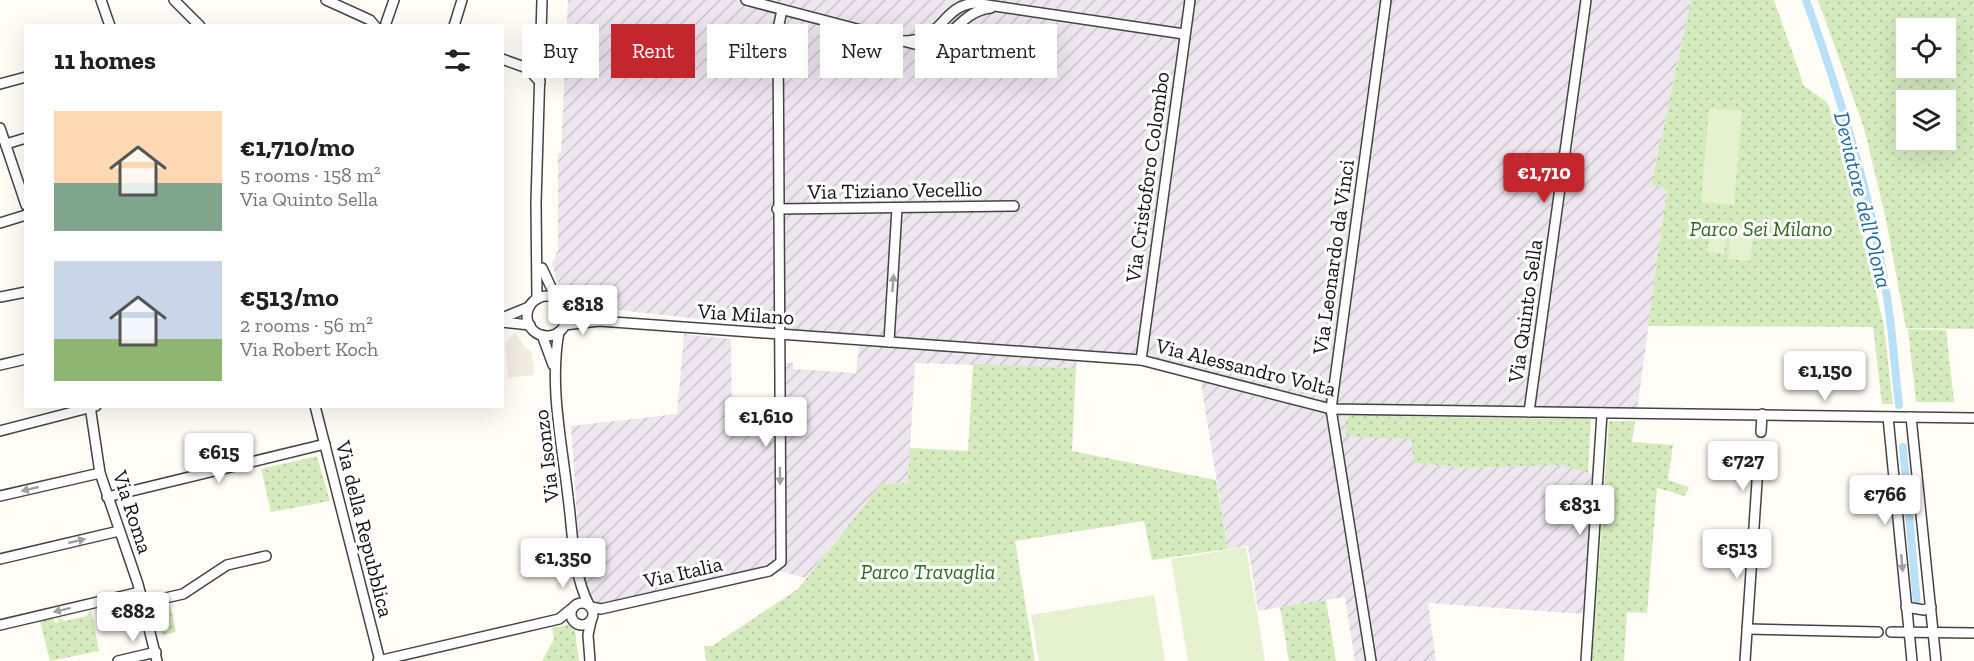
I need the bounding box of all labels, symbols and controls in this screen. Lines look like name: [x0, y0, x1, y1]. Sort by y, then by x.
map controls: [1896, 18, 1956, 150]
button: locate: [1896, 18, 1956, 78]
chip: Buy: [522, 24, 599, 78]
chip: Rent: [611, 24, 695, 78]
chip: Filters: [707, 24, 808, 78]
chip: New: [820, 24, 903, 78]
chip: Apartment: [915, 24, 1057, 78]
text: 11 homes: [54, 44, 156, 76]
icon: filters: [441, 44, 474, 77]
street label: Via Cristoforo Colombo: [1120, 70, 1174, 285]
button: layers: [1896, 90, 1956, 150]
water label: Deviatore dell'Olona: [1828, 109, 1898, 291]
text: €1,710/mo: [240, 131, 354, 163]
icon: home: [102, 135, 174, 207]
pin: €1,710: [1495, 153, 1593, 204]
street label: Via Leonardo da Vinci: [1307, 158, 1359, 357]
text: €1,710: [1517, 160, 1571, 184]
text: 5 rooms · 158 m²: [240, 163, 381, 187]
street label: Via Tiziano Vecellio: [806, 176, 983, 204]
text: Via Quinto Sella: [240, 187, 378, 211]
park label: Parco Sei Milano: [1690, 216, 1832, 241]
street label: Via Quinto Sella: [1502, 238, 1547, 385]
one-way arrow: [888, 274, 898, 293]
text: €513/mo: [240, 281, 339, 313]
icon: home: [102, 285, 174, 357]
pin: €818: [547, 285, 619, 336]
text: €818: [562, 292, 604, 316]
street label: Via Milano: [696, 298, 795, 330]
text: 2 rooms · 56 m²: [240, 313, 373, 337]
street label: Via Alessandro Volta: [1152, 332, 1339, 401]
text: Via Robert Koch: [240, 337, 378, 361]
pin: €1,150: [1776, 351, 1874, 402]
text: €1,150: [1798, 358, 1852, 382]
pin: €1,610: [717, 397, 815, 448]
text: €1,610: [739, 404, 793, 428]
street label: Via Isonzo: [528, 408, 564, 505]
pin: €615: [183, 433, 255, 484]
street label: Via della Repubblica: [331, 437, 399, 620]
text: €615: [198, 440, 240, 464]
pin: €727: [1707, 441, 1779, 492]
text: €727: [1722, 448, 1764, 472]
street label: Via Roma: [108, 466, 158, 557]
one-way arrow: [775, 467, 785, 486]
pin: €766: [1849, 475, 1921, 526]
text: €766: [1863, 482, 1907, 506]
one-way arrow: [21, 485, 39, 495]
pin: €831: [1544, 485, 1616, 536]
text: €831: [1559, 492, 1601, 516]
pin: €513: [1701, 529, 1773, 580]
one-way arrow: [68, 535, 87, 545]
text: €513: [1716, 536, 1758, 560]
pin: €1,350: [514, 538, 612, 589]
text: €1,350: [535, 545, 591, 569]
street label: Via Italia: [640, 551, 725, 593]
one-way arrow: [1897, 554, 1907, 573]
park label: Parco Travaglia: [861, 559, 995, 584]
pin: €882: [97, 592, 169, 643]
text: €882: [111, 599, 155, 623]
one-way arrow: [53, 606, 72, 616]

